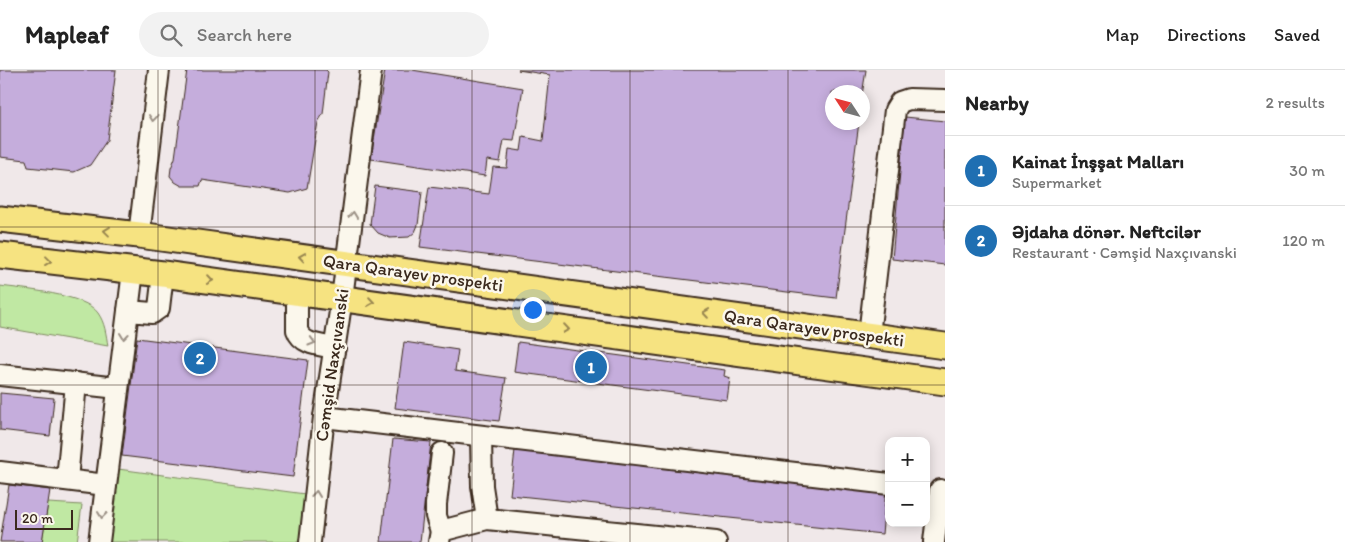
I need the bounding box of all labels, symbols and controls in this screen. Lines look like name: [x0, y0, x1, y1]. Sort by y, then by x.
search box: [139, 12, 489, 57]
text: Mapleaf: [25, 20, 109, 49]
icon: search: [157, 21, 185, 49]
text: Search here: [197, 23, 292, 46]
text: Map: [1106, 24, 1139, 46]
text: Directions: [1167, 24, 1246, 46]
text: Saved: [1274, 24, 1320, 46]
north arrow: [825, 85, 870, 130]
text: Nearby: [965, 90, 1029, 115]
text: 2 results: [1265, 93, 1325, 112]
one-way arrow: [148, 115, 159, 123]
text: Kainat İnşşat Malları: [1012, 150, 1184, 173]
text: 1: [977, 161, 985, 180]
text: 30 m: [1289, 161, 1325, 180]
text: Supermarket: [1012, 173, 1102, 192]
one-way arrow: [347, 211, 358, 219]
text: Əjdaha dönər. Neftcilər: [1012, 220, 1201, 243]
one-way arrow: [102, 226, 110, 237]
text: 2: [977, 231, 985, 250]
text: 120 m: [1282, 231, 1325, 250]
text: Restaurant · Cəmşid Naxçıvanski: [1012, 243, 1237, 262]
street label: Qara Qarayev prospekti: [321, 249, 505, 297]
one-way arrow: [298, 253, 307, 263]
one-way arrow: [45, 255, 53, 266]
one-way arrow: [205, 275, 214, 285]
street label: Cəmşid Naxçıvanski: [310, 287, 354, 443]
one-way arrow: [367, 296, 375, 307]
your location: [520, 297, 546, 323]
street label: Qara Qarayev prospekti: [722, 304, 906, 352]
one-way arrow: [702, 308, 710, 319]
one-way arrow: [562, 324, 571, 334]
one-way arrow: [120, 332, 130, 341]
one-way arrow: [307, 337, 315, 347]
pin: 2: [184, 339, 216, 377]
pin: 1: [575, 348, 607, 386]
map controls: [885, 437, 930, 527]
button: +: [885, 437, 930, 482]
button: −: [885, 482, 930, 527]
one-way arrow: [310, 489, 321, 497]
scale bar: [15, 507, 72, 530]
text: 20 m: [22, 510, 53, 527]
one-way arrow: [97, 511, 108, 519]

